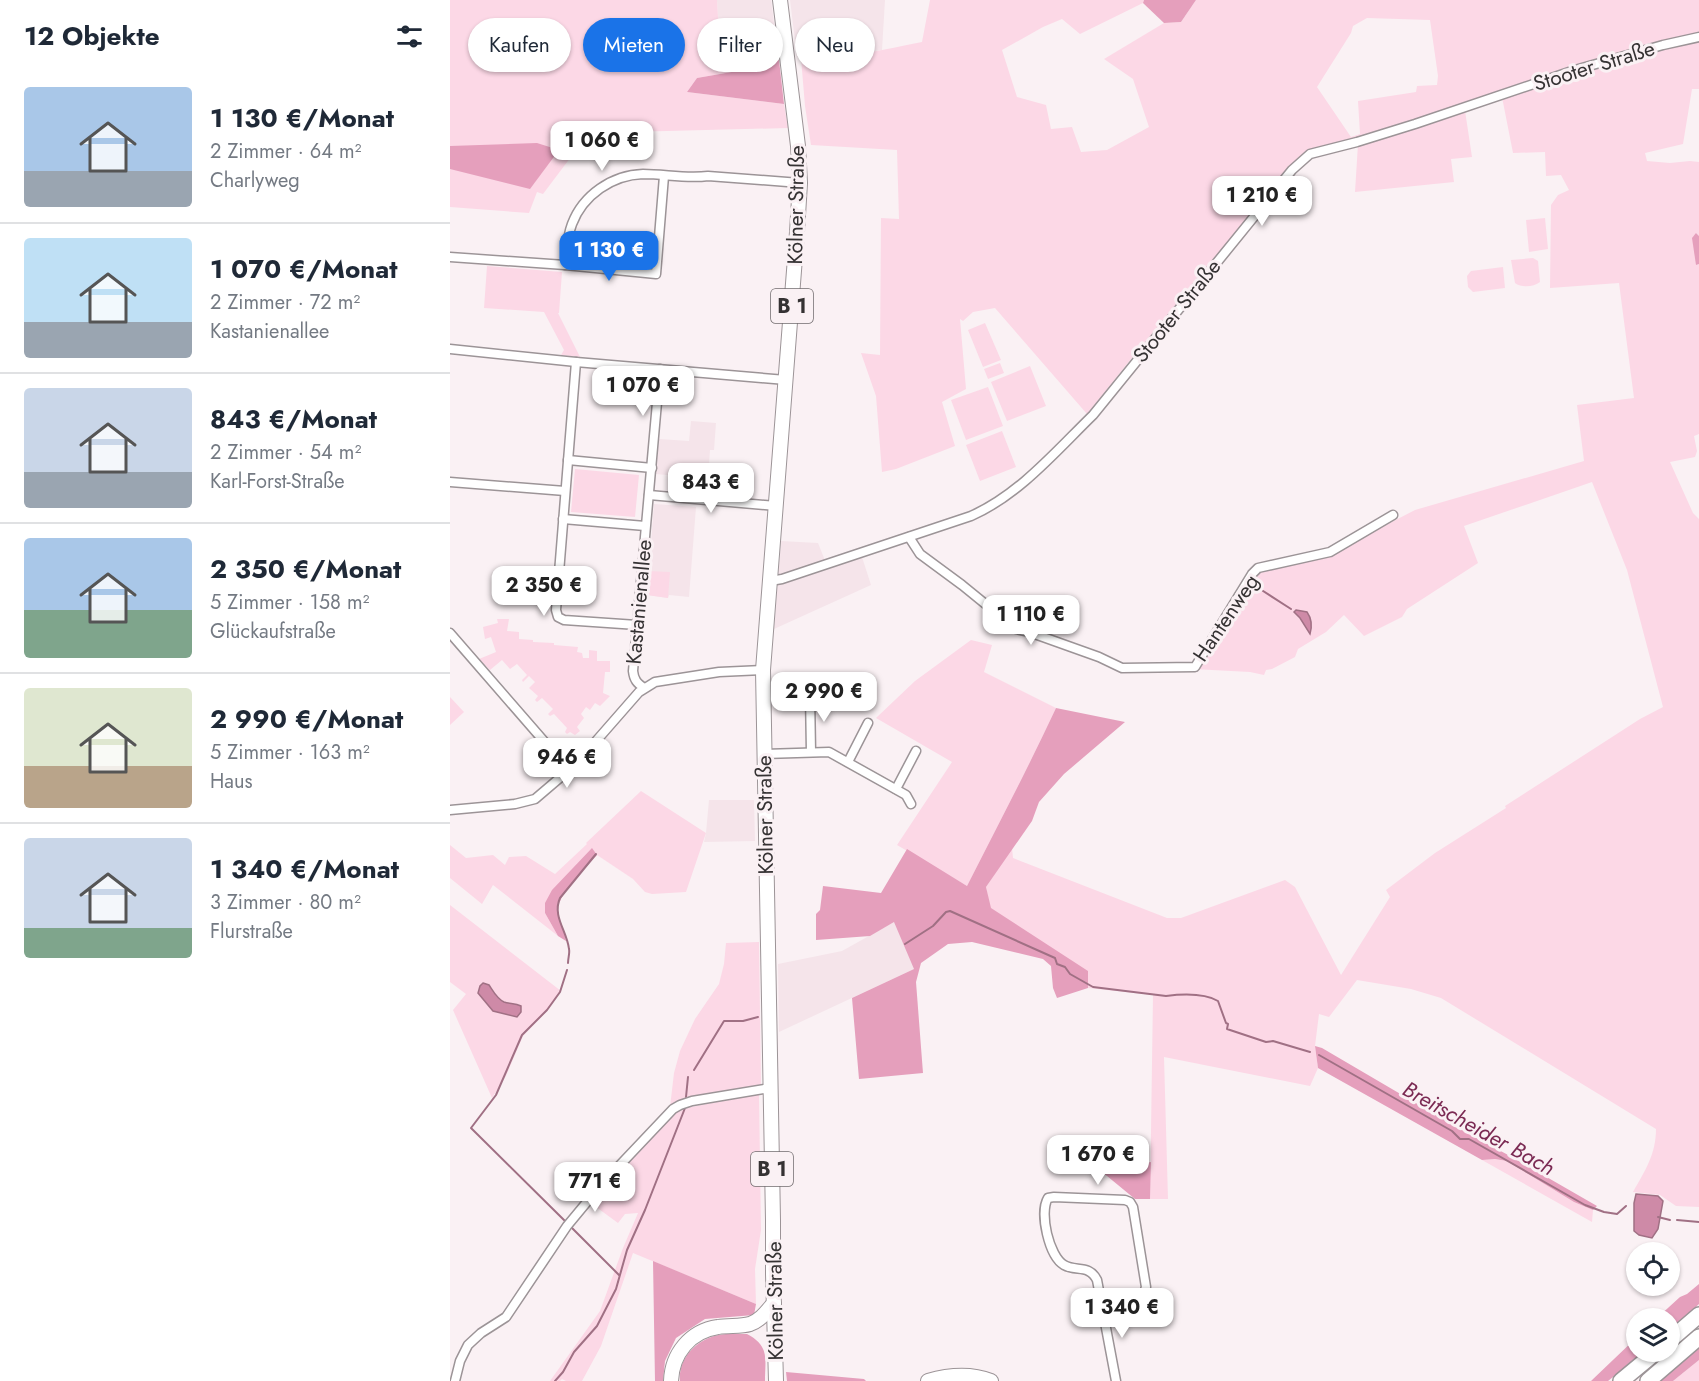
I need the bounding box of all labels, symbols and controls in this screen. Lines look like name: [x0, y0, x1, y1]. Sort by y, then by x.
text: 12 Objekte: [24, 17, 160, 55]
chip: Kaufen: [468, 18, 571, 72]
chip: Mieten: [583, 18, 685, 72]
chip: Filter: [697, 18, 783, 72]
chip: Neu: [795, 18, 875, 72]
icon: filters: [393, 20, 426, 53]
street label: Stooter Straße: [1530, 33, 1659, 99]
text: 1 130 €/Monat: [210, 99, 394, 137]
icon: home: [72, 111, 144, 183]
pin: 1 060 €: [547, 121, 657, 172]
text: 1 060 €: [564, 126, 640, 155]
text: 2 Zimmer · 64 m²: [210, 137, 362, 166]
street label: Kölner Straße: [780, 145, 812, 265]
text: Charlyweg: [210, 166, 300, 195]
pin: 1 210 €: [1207, 176, 1317, 227]
text: 1 210 €: [1226, 181, 1298, 210]
pin: 1 130 €: [554, 231, 664, 282]
text: 1 130 €: [573, 236, 645, 265]
text: 1 070 €/Monat: [210, 250, 398, 288]
street label: Stooter Straße: [1126, 253, 1228, 369]
icon: home: [72, 262, 144, 334]
text: 2 Zimmer · 72 m²: [210, 288, 360, 317]
road number: B 1: [771, 289, 813, 323]
text: Kastanienallee: [210, 317, 329, 346]
pin: 1 070 €: [588, 366, 698, 417]
text: 1 070 €: [606, 371, 680, 400]
text: 843 €/Monat: [210, 400, 377, 438]
icon: home: [72, 412, 144, 484]
text: 2 Zimmer · 54 m²: [210, 438, 361, 467]
pin: 843 €: [669, 463, 753, 514]
text: Karl-Forst-Straße: [210, 467, 345, 496]
text: 843 €: [682, 468, 740, 497]
street label: Kastanienallee: [619, 538, 659, 666]
text: 2 350 €/Monat: [210, 550, 401, 588]
icon: home: [72, 562, 144, 634]
pin: 2 350 €: [489, 566, 599, 617]
street label: Hantenweg: [1186, 568, 1266, 668]
text: 2 350 €: [506, 571, 582, 600]
text: 5 Zimmer · 158 m²: [210, 588, 369, 617]
pin: 1 110 €: [976, 595, 1086, 646]
text: 1 110 €: [997, 600, 1065, 629]
text: Glückaufstraße: [210, 617, 336, 646]
pin: 2 990 €: [769, 672, 879, 723]
text: 2 990 €: [785, 677, 863, 706]
text: 2 990 €/Monat: [210, 700, 403, 738]
icon: home: [72, 712, 144, 784]
text: 5 Zimmer · 163 m²: [210, 738, 370, 767]
pin: 946 €: [525, 738, 609, 789]
text: 946 €: [537, 743, 597, 772]
street label: Kölner Straße: [749, 755, 781, 875]
text: Haus: [210, 767, 252, 796]
text: 1 340 €/Monat: [210, 850, 399, 888]
icon: home: [72, 862, 144, 934]
text: 3 Zimmer · 80 m²: [210, 888, 361, 917]
text: Flurstraße: [210, 917, 293, 946]
water label: Breitscheider Bach: [1397, 1073, 1561, 1183]
pin: 1 670 €: [1043, 1135, 1153, 1186]
text: 1 670 €: [1061, 1140, 1135, 1169]
road number: B 1: [751, 1152, 793, 1186]
pin: 771 €: [553, 1162, 637, 1213]
text: 771 €: [568, 1167, 622, 1196]
street label: Kölner Straße: [759, 1241, 791, 1361]
map controls: [1626, 1242, 1680, 1362]
button: locate: [1626, 1242, 1680, 1296]
pin: 1 340 €: [1067, 1288, 1177, 1339]
text: 1 340 €: [1085, 1293, 1159, 1322]
button: layers: [1626, 1308, 1680, 1362]

